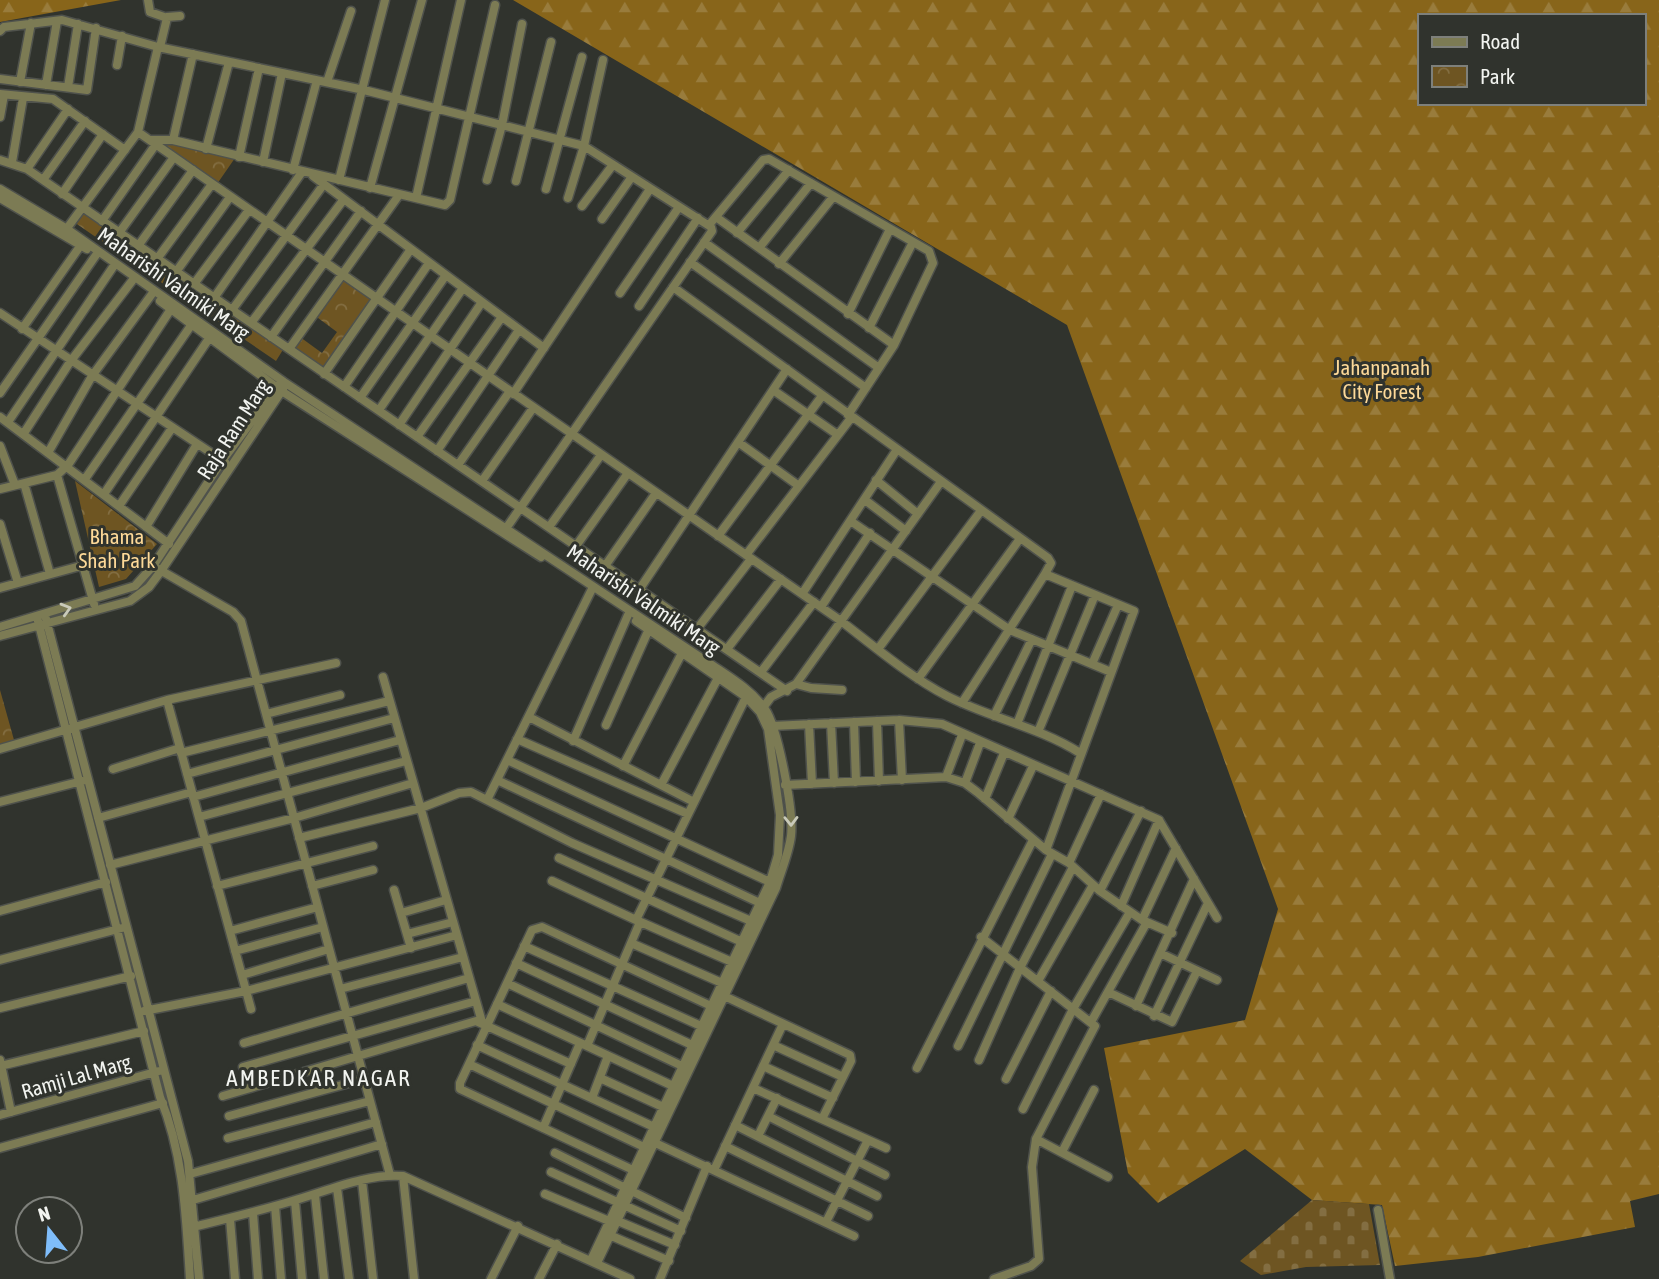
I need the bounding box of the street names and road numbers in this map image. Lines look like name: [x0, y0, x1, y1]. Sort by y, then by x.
street label: Maharishi Valmiki Marg: [93, 222, 255, 344]
street label: Raja Ram Marg: [192, 374, 274, 484]
street label: Maharishi Valmiki Marg: [563, 539, 725, 659]
street label: Ramji Lal Marg: [19, 1049, 133, 1103]

